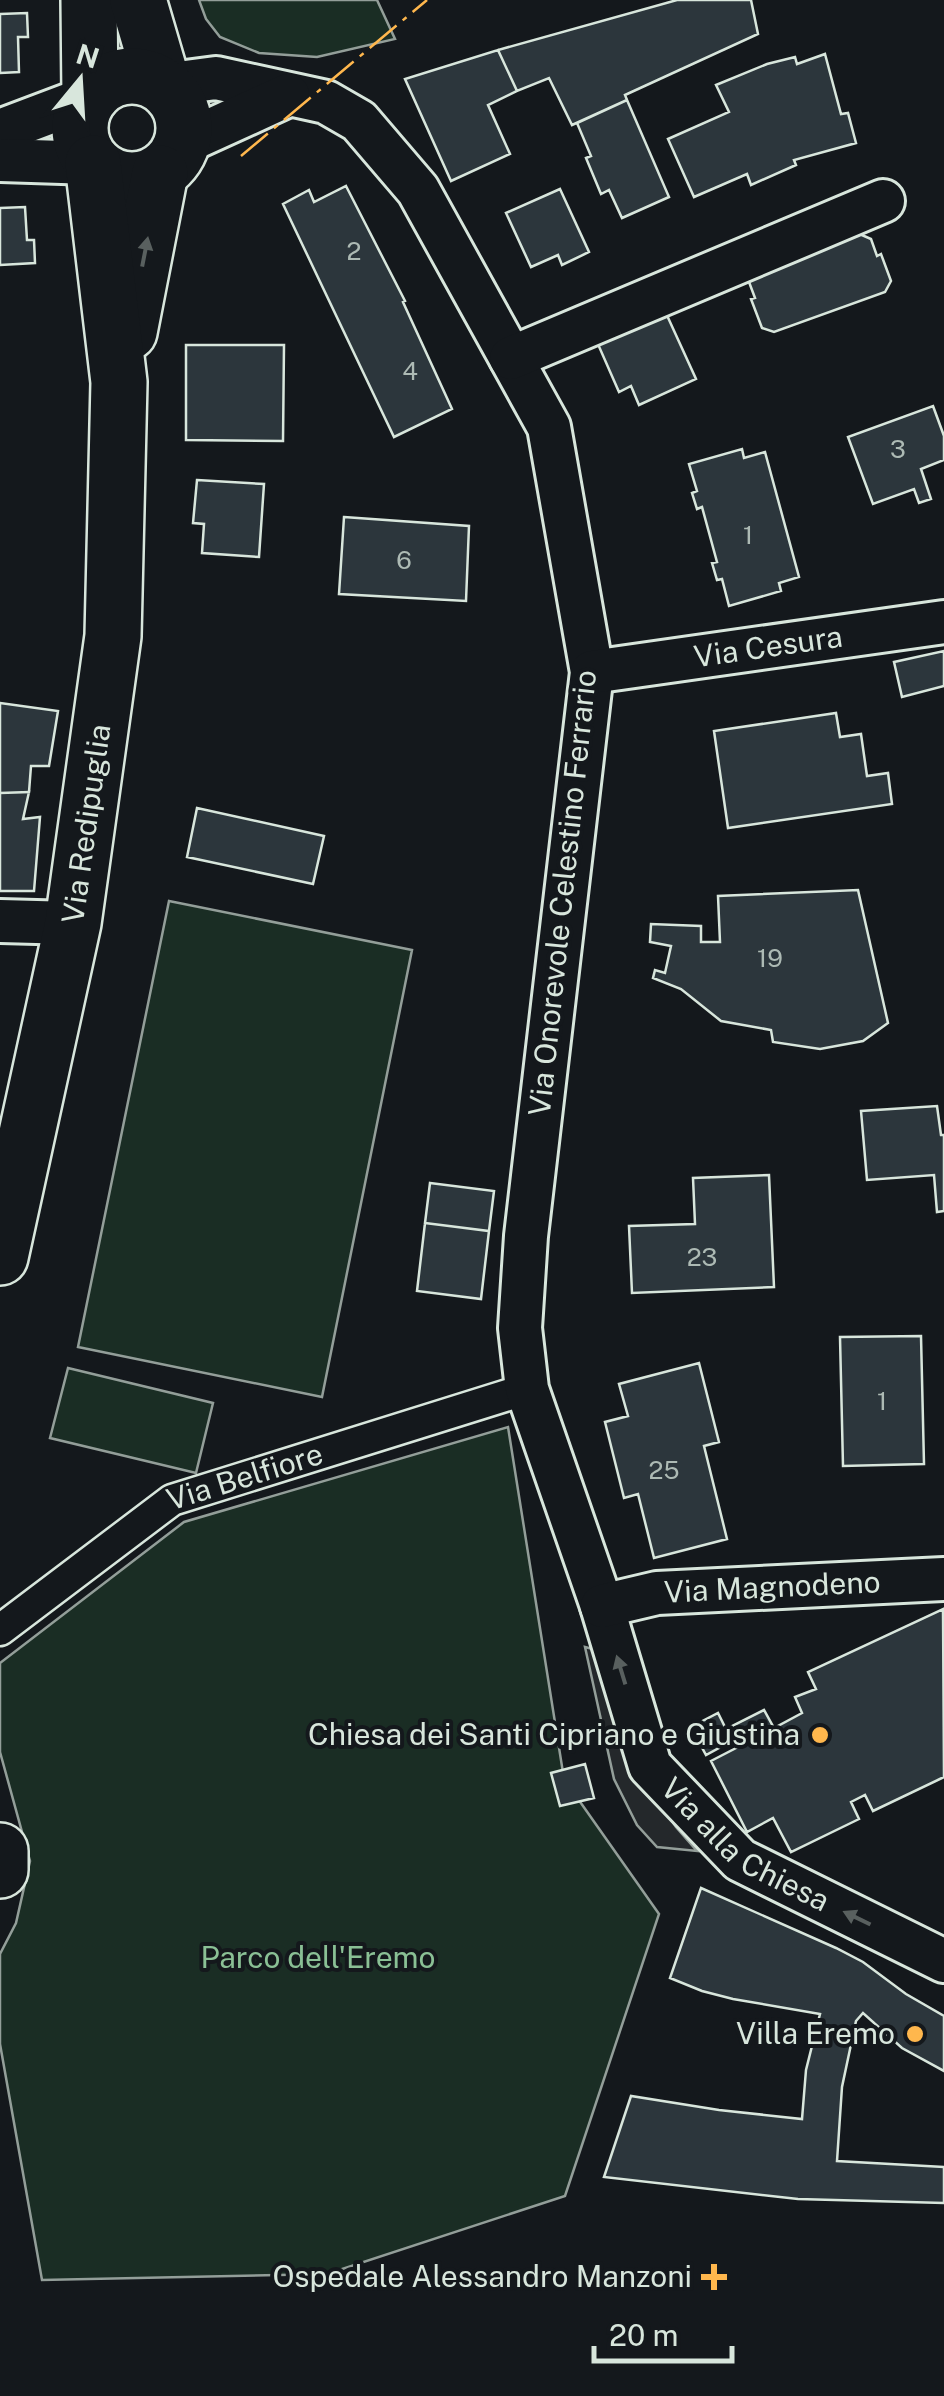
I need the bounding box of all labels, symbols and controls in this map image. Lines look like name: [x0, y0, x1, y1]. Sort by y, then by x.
north arrow: [30, 30, 130, 130]
text: N: [72, 37, 103, 75]
one-way arrow: [137, 236, 153, 267]
house number: 2: [347, 236, 361, 266]
house number: 4: [402, 356, 418, 386]
house number: 3: [890, 434, 906, 464]
house number: 1: [743, 520, 753, 550]
house number: 6: [396, 545, 412, 575]
street label: Via Cesura: [691, 618, 845, 674]
street label: Via Onorevole Celestino Ferrario: [521, 668, 603, 1118]
street label: Via Redipuglia: [54, 722, 118, 926]
house number: 19: [757, 943, 783, 973]
house number: 23: [687, 1242, 717, 1272]
house number: 1: [877, 1386, 887, 1416]
street label: Via Belfiore: [162, 1435, 327, 1518]
house number: 25: [649, 1455, 679, 1485]
street label: Via Magnodeno: [663, 1563, 881, 1610]
one-way arrow: [613, 1655, 628, 1685]
place label: Chiesa dei Santi Cipriano e Giustina: [308, 1716, 800, 1752]
marker: Chiesa dei Santi Cipriano e Giustina: [809, 1724, 831, 1746]
street label: Via alla Chiesa: [654, 1770, 836, 1918]
one-way arrow: [842, 1909, 871, 1926]
park label: Parco dell'Eremo: [200, 1939, 436, 1975]
place label: Villa Eremo: [736, 2015, 895, 2051]
marker: Villa Eremo: [904, 2023, 926, 2045]
place label: Ospedale Alessandro Manzoni: [272, 2258, 692, 2294]
marker: Ospedale Alessandro Manzoni: [701, 2264, 727, 2290]
scale bar: [594, 2301, 732, 2363]
text: 20 m: [609, 2317, 678, 2353]

